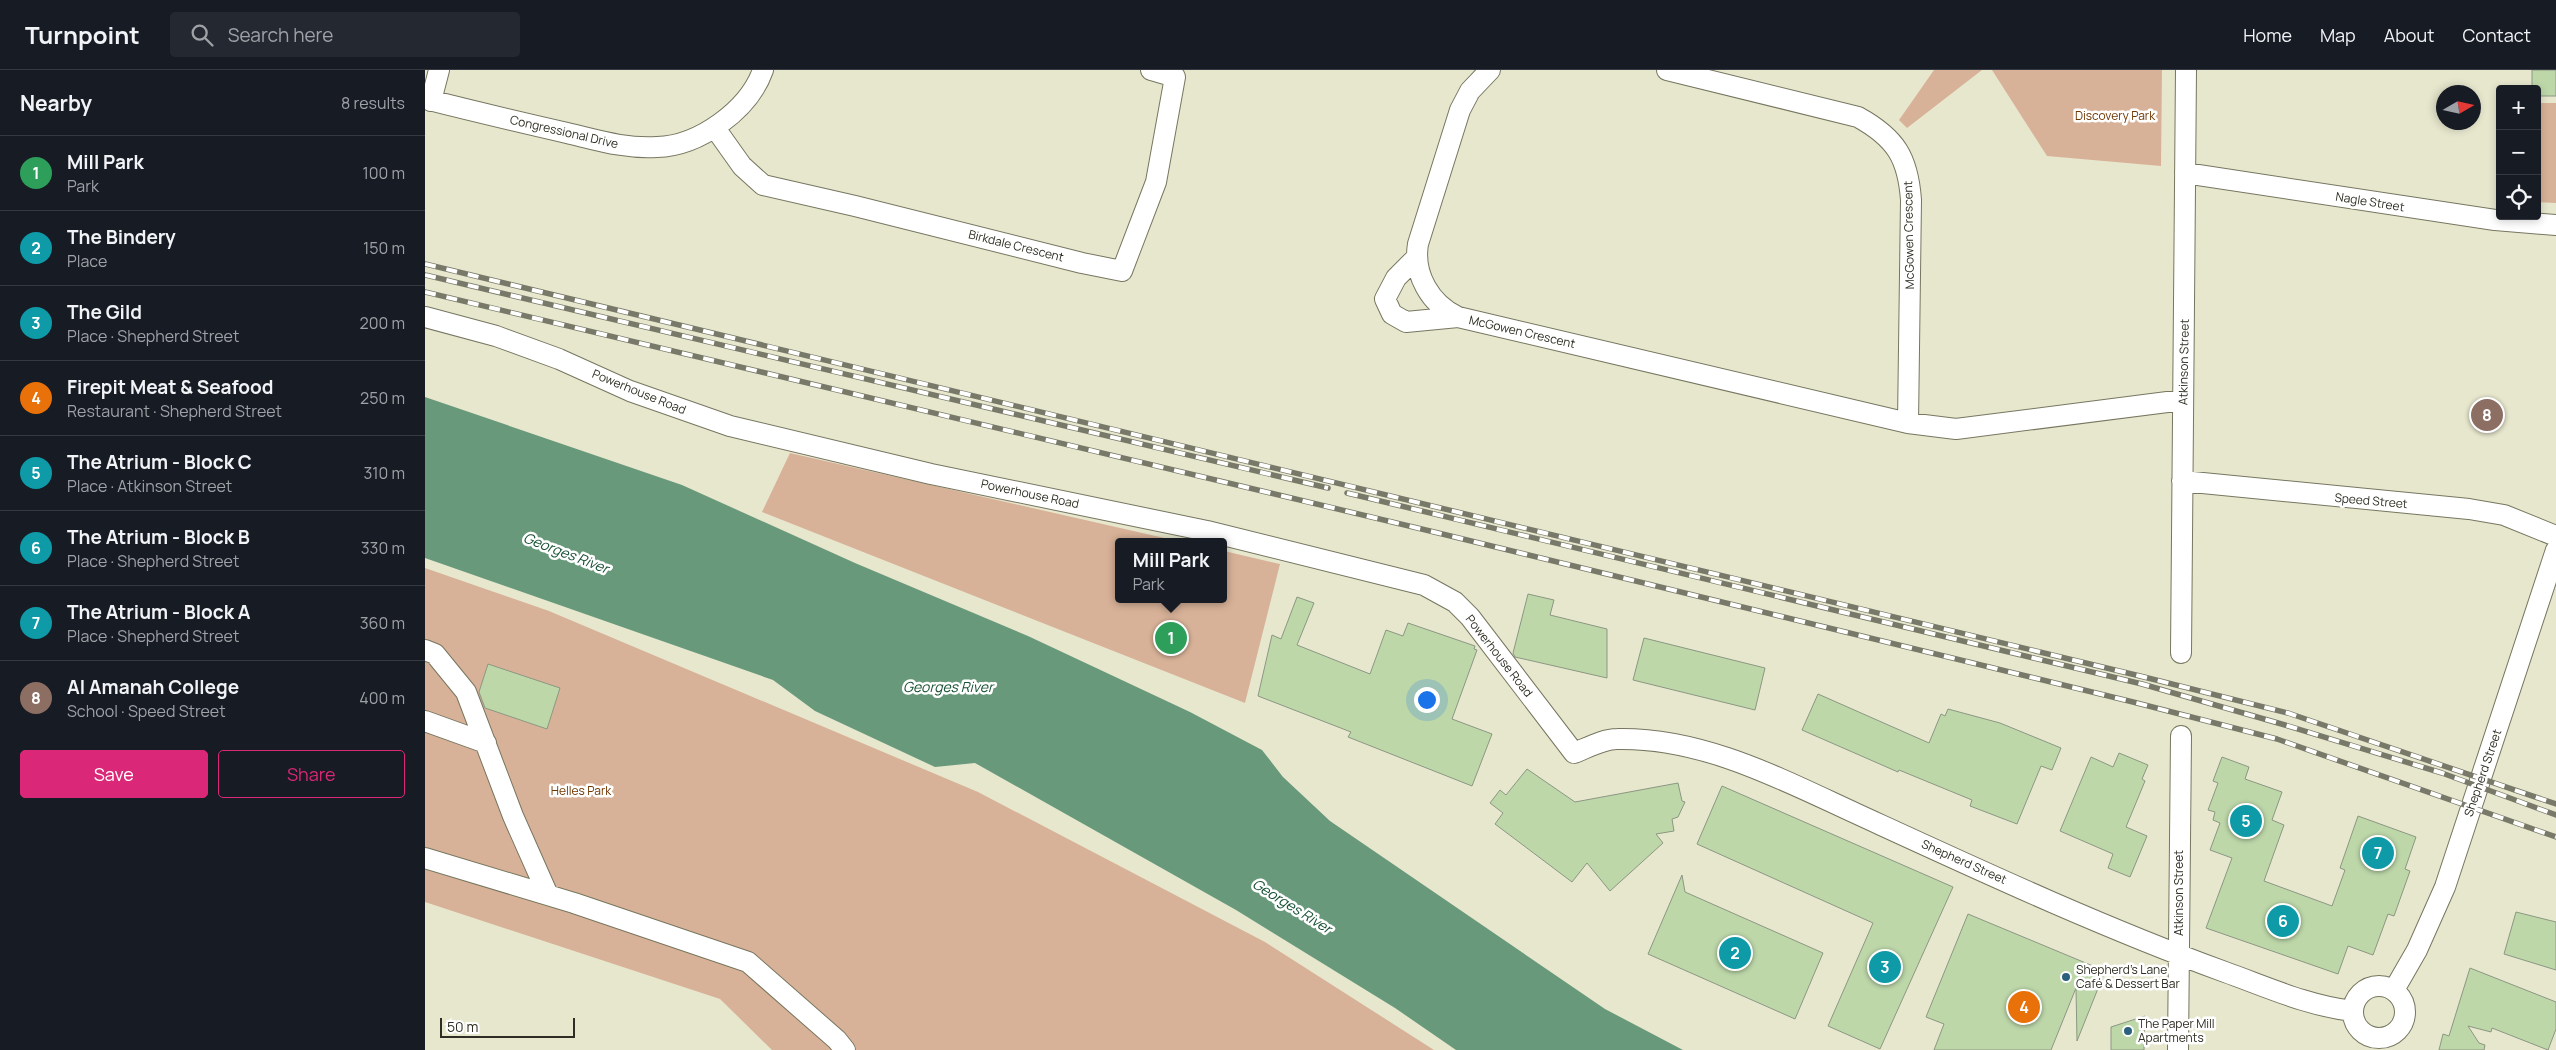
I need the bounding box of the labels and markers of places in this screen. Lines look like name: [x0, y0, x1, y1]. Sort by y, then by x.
pin: 8: [2471, 396, 2503, 434]
pin: 1: [1155, 619, 1187, 657]
pin: 5: [2230, 802, 2262, 840]
pin: 7: [2362, 834, 2394, 872]
pin: 6: [2267, 902, 2299, 940]
pin: 2: [1719, 934, 1751, 972]
pin: 3: [1869, 948, 1901, 986]
place label: Shepherd’s Lane Café & Dessert Bar: [2076, 961, 2180, 992]
marker: Shepherd’s Lane Café & Dessert Bar: [2060, 971, 2072, 983]
pin: 4: [2008, 988, 2040, 1026]
place label: The Paper Mill Apartments: [2138, 1015, 2215, 1046]
marker: The Paper Mill Apartments: [2122, 1025, 2134, 1037]

